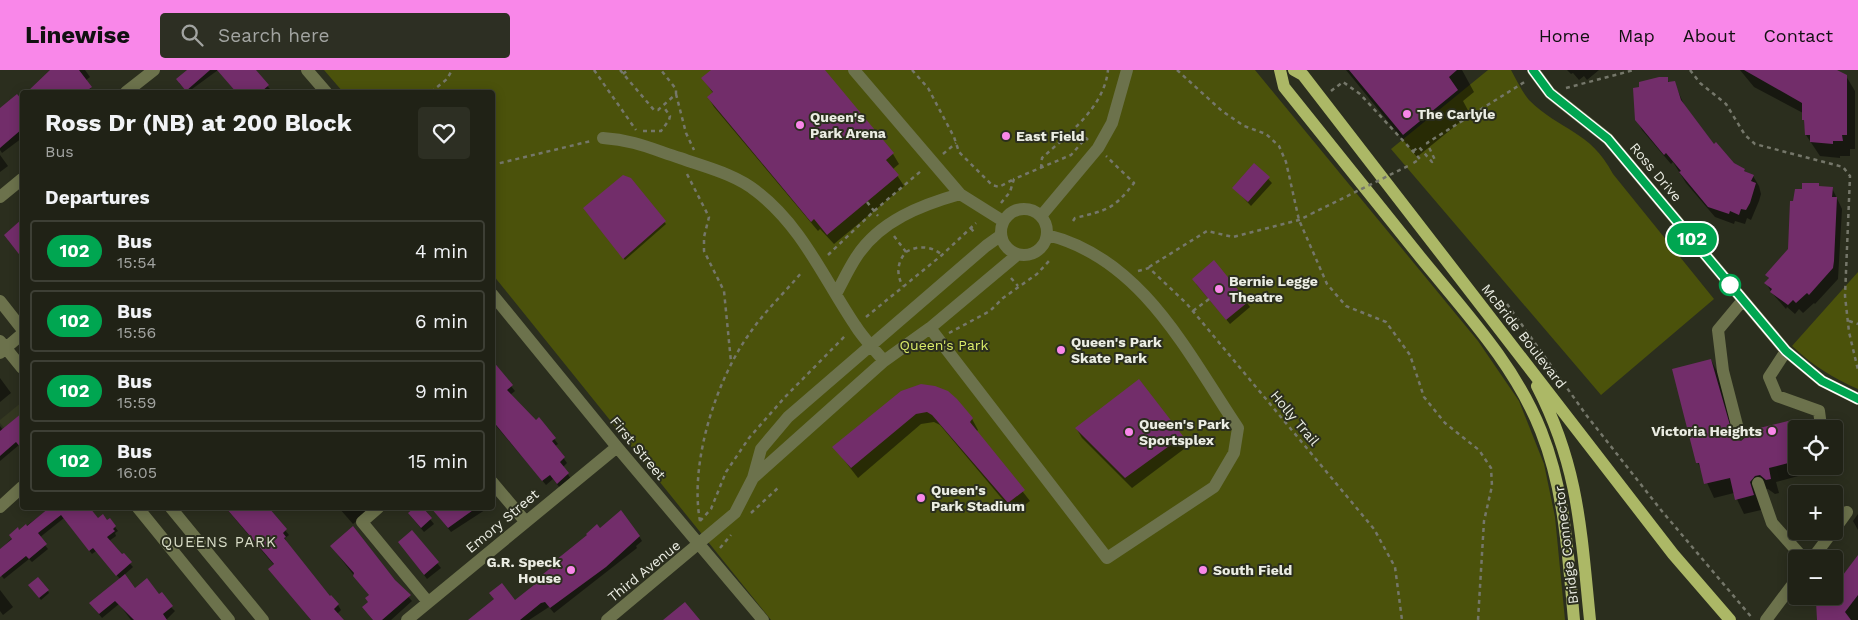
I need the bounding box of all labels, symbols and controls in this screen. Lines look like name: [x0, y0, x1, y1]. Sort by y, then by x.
search box: [160, 13, 510, 58]
text: Linewise: [25, 21, 130, 49]
icon: search: [178, 21, 206, 49]
text: Search here: [218, 24, 329, 47]
text: Home: [1539, 25, 1590, 46]
text: Map: [1618, 25, 1655, 46]
text: About: [1683, 25, 1735, 46]
text: Contact: [1763, 25, 1833, 46]
place label: The Carlyle: [1417, 106, 1495, 122]
button: heart: [418, 107, 470, 159]
marker: The Carlyle: [1401, 108, 1413, 120]
text: Ross Dr (NB) at 200 Block: [45, 109, 352, 137]
place label: Queen's Park Arena: [810, 109, 887, 141]
marker: Queen's Park Arena: [794, 119, 806, 131]
place label: East Field: [1016, 128, 1085, 144]
marker: East Field: [1000, 130, 1012, 142]
street label: Ross Drive: [1627, 139, 1685, 205]
text: Bus: [45, 142, 74, 161]
text: Departures: [45, 186, 150, 209]
line badge: 102: [1663, 223, 1721, 255]
text: 102: [1677, 228, 1707, 249]
text: Bus: [117, 230, 152, 253]
text: 102: [59, 240, 90, 261]
text: 4 min: [415, 240, 468, 263]
text: 15:54: [117, 253, 156, 272]
place label: Bernie Legge Theatre: [1229, 273, 1318, 305]
unlabelled marker: [1719, 274, 1741, 296]
street label: McBride Boulevard: [1478, 281, 1570, 391]
marker: Bernie Legge Theatre: [1213, 283, 1225, 295]
text: Bus: [117, 300, 152, 323]
text: 102: [59, 310, 90, 331]
text: 6 min: [415, 310, 468, 333]
text: 15:56: [117, 323, 156, 342]
place label: Queen's Park Skate Park: [1071, 334, 1162, 366]
park label: Queen's Park: [900, 337, 989, 353]
marker: Queen's Park Skate Park: [1055, 344, 1067, 356]
text: Bus: [117, 370, 152, 393]
text: 102: [59, 380, 90, 401]
text: 9 min: [415, 380, 468, 403]
street label: Holly Trail: [1267, 387, 1323, 449]
text: 15:59: [117, 393, 156, 412]
street label: First Street: [607, 413, 669, 483]
place label: Queen's Park Sportsplex: [1139, 416, 1230, 448]
map controls: [1788, 420, 1843, 605]
button: locate: [1788, 420, 1843, 475]
place label: Victoria Heights: [1651, 423, 1763, 439]
marker: Victoria Heights: [1766, 425, 1778, 437]
marker: Queen's Park Sportsplex: [1123, 426, 1135, 438]
text: Bus: [117, 440, 152, 463]
text: 102: [59, 450, 90, 471]
text: 15 min: [408, 450, 468, 473]
text: 16:05: [117, 463, 157, 482]
place label: Queen's Park Stadium: [931, 482, 1025, 514]
street label: Bridge Connector: [1551, 485, 1581, 605]
button: +: [1788, 485, 1843, 540]
street label: Emory Street: [462, 486, 542, 556]
marker: Queen's Park Stadium: [915, 492, 927, 504]
district label: QUEENS PARK: [161, 533, 277, 551]
street label: Third Avenue: [605, 537, 683, 605]
button: −: [1788, 550, 1843, 605]
place label: G.R. Speck House: [486, 554, 561, 586]
place label: South Field: [1213, 562, 1292, 578]
marker: G.R. Speck House: [565, 564, 577, 576]
marker: South Field: [1197, 564, 1209, 576]

